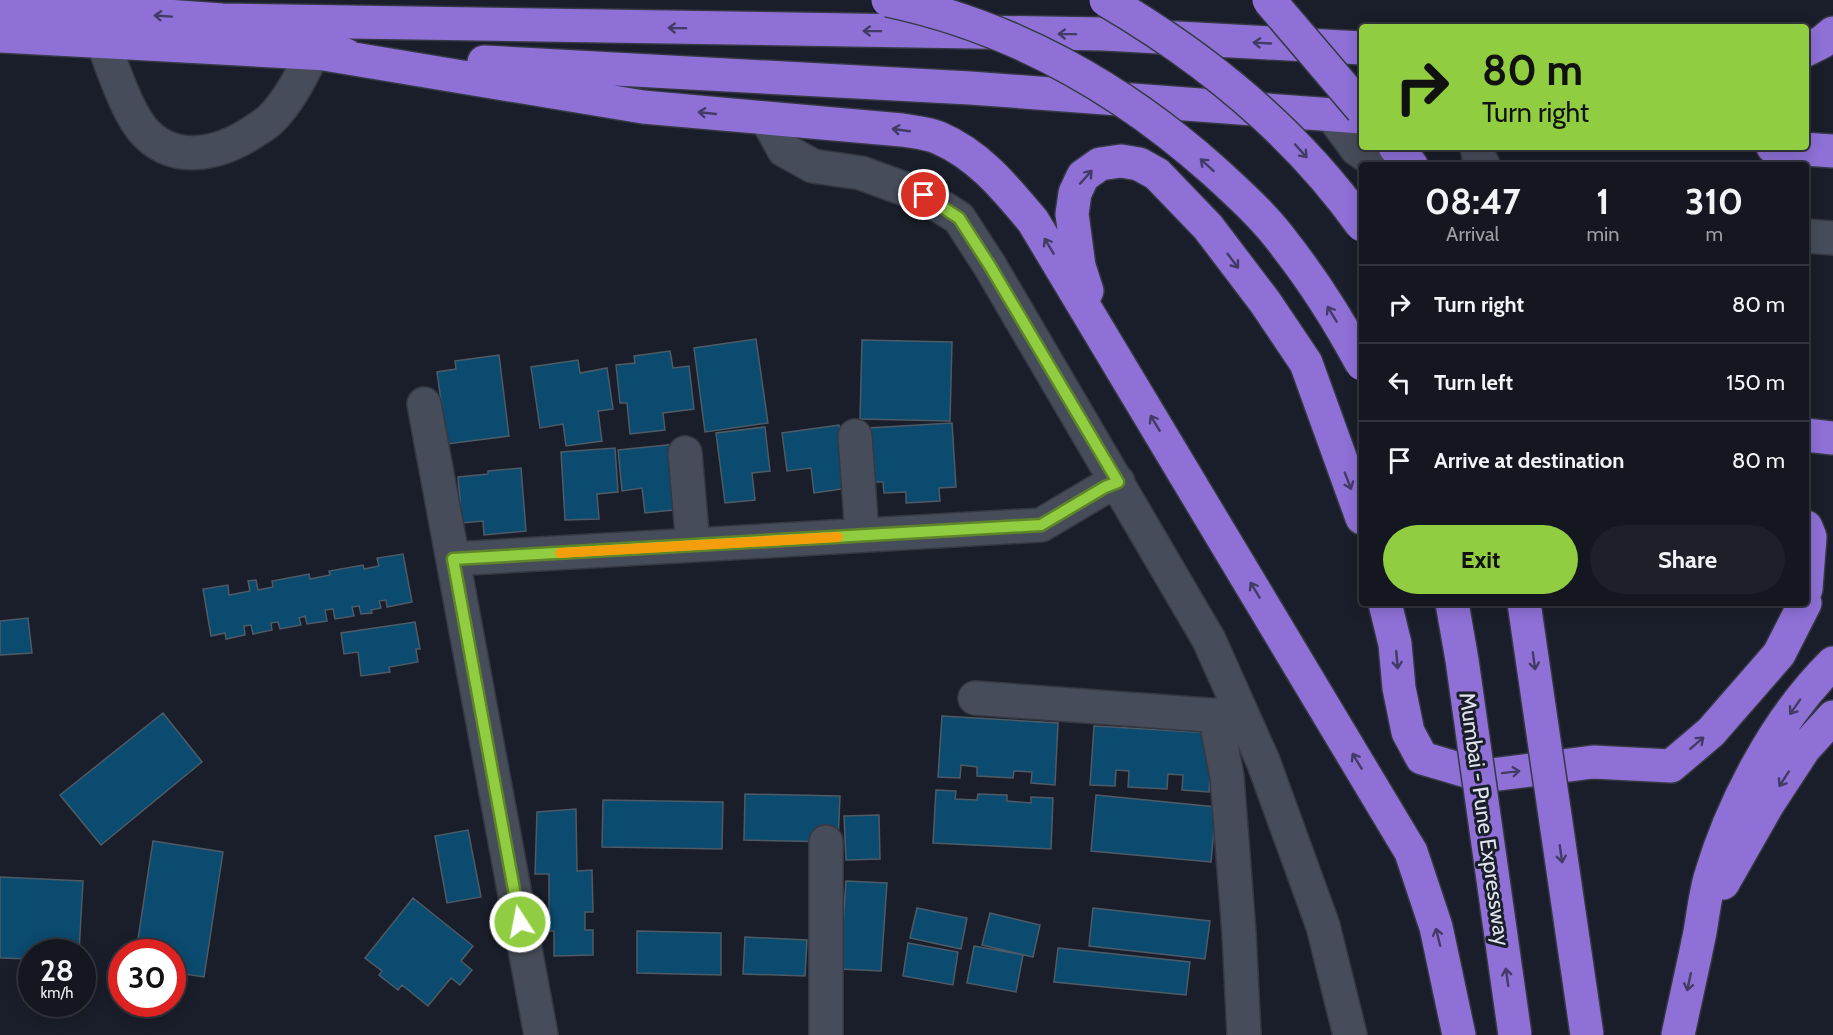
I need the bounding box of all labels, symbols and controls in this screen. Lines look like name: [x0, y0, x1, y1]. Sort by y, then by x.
one-way arrow: [154, 10, 174, 21]
one-way arrow: [667, 22, 687, 33]
one-way arrow: [862, 25, 882, 36]
one-way arrow: [1057, 28, 1077, 40]
one-way arrow: [1252, 37, 1272, 48]
text: 80 m: [1482, 44, 1583, 96]
icon: right: [1383, 48, 1461, 126]
text: Turn right: [1482, 96, 1589, 129]
one-way arrow: [698, 107, 718, 118]
one-way arrow: [892, 125, 912, 136]
one-way arrow: [1294, 143, 1308, 158]
one-way arrow: [1200, 158, 1215, 172]
pin: [898, 169, 949, 220]
one-way arrow: [1079, 169, 1093, 184]
icon: arrive: [907, 178, 940, 211]
text: 08:47: [1425, 179, 1521, 223]
text: 1: [1596, 179, 1610, 223]
text: 310: [1685, 179, 1743, 223]
text: Arrival: [1446, 222, 1499, 246]
text: min: [1586, 222, 1619, 246]
text: m: [1705, 222, 1723, 246]
one-way arrow: [1042, 238, 1054, 255]
one-way arrow: [1227, 252, 1240, 268]
icon: right: [1383, 288, 1416, 321]
text: Turn right: [1434, 291, 1524, 318]
text: 80 m: [1732, 291, 1785, 318]
one-way arrow: [1326, 306, 1338, 323]
icon: left: [1383, 366, 1416, 399]
text: Turn left: [1434, 369, 1513, 396]
text: 150 m: [1726, 369, 1785, 396]
one-way arrow: [1149, 415, 1161, 432]
icon: arrive: [1383, 444, 1416, 477]
text: Arrive at destination: [1434, 447, 1624, 474]
text: 80 m: [1732, 447, 1785, 474]
one-way arrow: [1343, 471, 1354, 490]
button: Exit: [1383, 525, 1578, 594]
button: Share: [1590, 525, 1785, 594]
one-way arrow: [1248, 582, 1260, 599]
one-way arrow: [1392, 650, 1403, 670]
one-way arrow: [1528, 650, 1539, 670]
street label: Mumbai - Pune Expressway: [1453, 691, 1516, 948]
one-way arrow: [1789, 698, 1801, 714]
one-way arrow: [1689, 737, 1705, 750]
one-way arrow: [1350, 753, 1362, 770]
one-way arrow: [1501, 767, 1521, 778]
one-way arrow: [1778, 770, 1790, 787]
one-way arrow: [1556, 843, 1567, 863]
position arrow: [488, 890, 552, 954]
one-way arrow: [1431, 927, 1443, 946]
speed limit sign: 30: [108, 939, 186, 1017]
text: 28: [40, 952, 74, 989]
one-way arrow: [1501, 968, 1512, 987]
one-way arrow: [1683, 972, 1695, 991]
text: km/h: [41, 984, 73, 1002]

